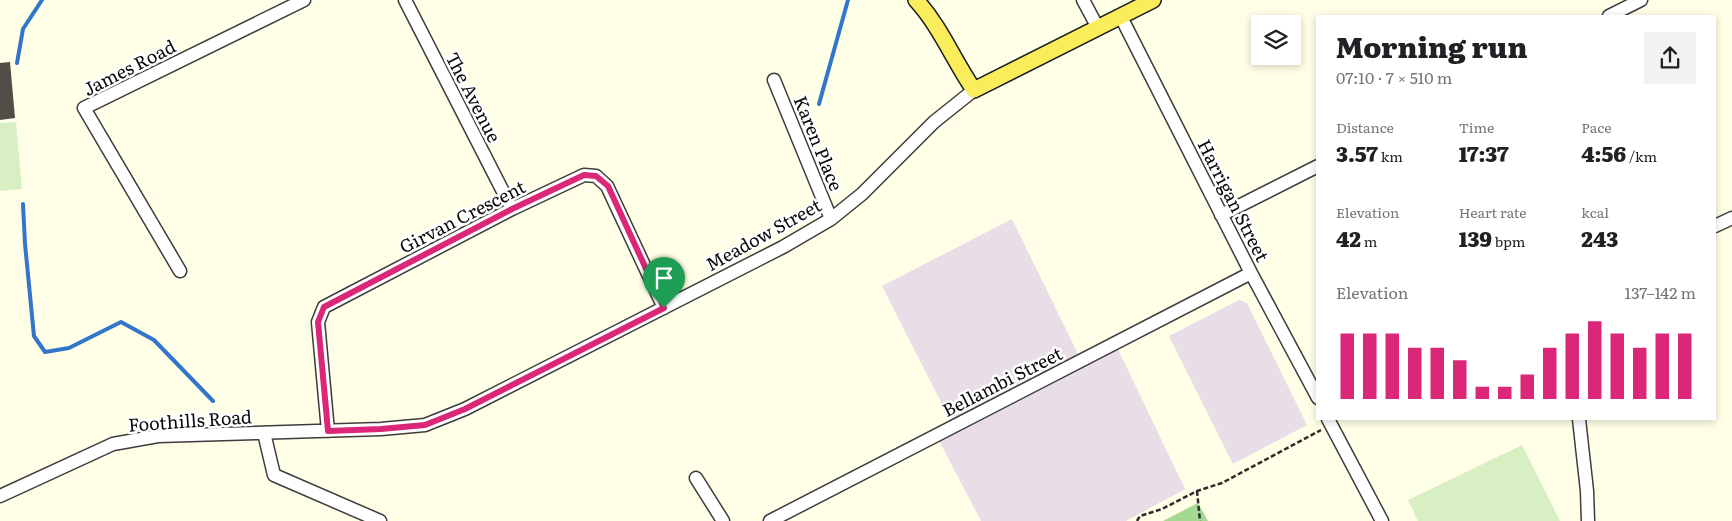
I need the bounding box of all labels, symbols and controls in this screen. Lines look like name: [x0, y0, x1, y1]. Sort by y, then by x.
map controls: [1251, 15, 1301, 65]
button: layers: [1251, 15, 1301, 65]
text: Morning run: [1336, 25, 1527, 67]
street label: James Road: [78, 32, 180, 102]
button: share: [1644, 32, 1696, 84]
street label: The Avenue: [440, 47, 508, 147]
text: 07:10 · 7 × 510 m: [1336, 65, 1452, 89]
street label: Karen Place: [788, 91, 850, 195]
text: Distance: [1336, 117, 1394, 137]
text: Time: [1459, 117, 1494, 137]
text: Pace: [1581, 117, 1611, 137]
street label: Harrigan Street: [1192, 134, 1277, 266]
text: 3.57: [1336, 137, 1378, 168]
text: 17:37: [1459, 137, 1509, 168]
text: 4:56: [1581, 137, 1626, 168]
text: km: [1378, 146, 1403, 166]
text: /km: [1626, 146, 1657, 166]
street label: Girvan Crescent: [394, 172, 530, 259]
street label: Meadow Street: [700, 191, 826, 277]
text: Elevation: [1336, 202, 1399, 222]
text: Heart rate: [1459, 202, 1527, 222]
text: kcal: [1581, 202, 1609, 222]
text: 42: [1336, 222, 1361, 253]
text: 139: [1459, 222, 1492, 253]
text: 243: [1581, 222, 1618, 253]
text: m: [1361, 231, 1377, 251]
text: bpm: [1492, 231, 1525, 251]
pin: [643, 257, 685, 308]
icon: arrive: [650, 264, 678, 292]
text: Elevation: [1336, 280, 1408, 304]
text: 137–142 m: [1625, 280, 1696, 304]
street label: Bellambi Street: [937, 339, 1067, 423]
street label: Foothills Road: [127, 402, 253, 438]

